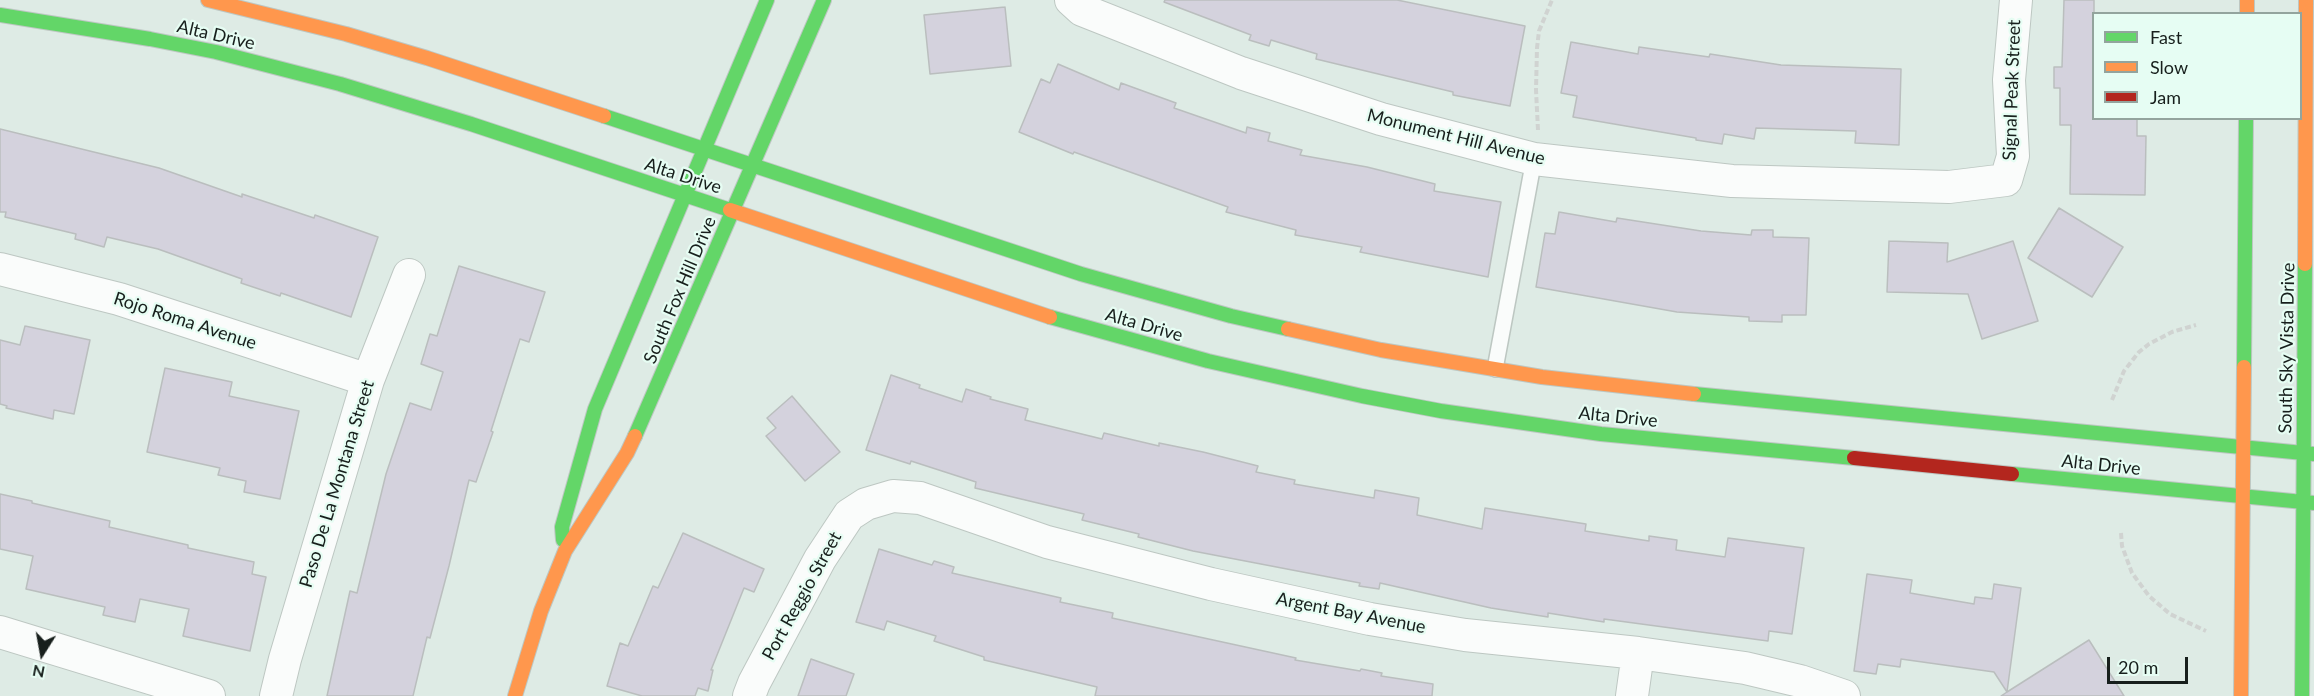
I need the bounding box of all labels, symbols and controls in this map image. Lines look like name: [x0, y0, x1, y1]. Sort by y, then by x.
legend: [2092, 12, 2302, 120]
street label: Alta Drive: [175, 16, 257, 54]
street label: Signal Peak Street: [1999, 19, 2025, 161]
text: Fast: [2150, 26, 2182, 48]
text: Slow: [2150, 56, 2188, 78]
text: Jam: [2150, 86, 2181, 108]
street label: Monument Hill Avenue: [1365, 104, 1547, 170]
street label: Alta Drive: [642, 153, 724, 199]
street label: South Fox Hill Drive: [639, 213, 721, 367]
street label: South Sky Vista Drive: [2275, 262, 2299, 434]
street label: Rojo Roma Avenue: [111, 288, 259, 354]
street label: Alta Drive: [1103, 304, 1185, 346]
street label: Paso De La Montana Street: [295, 378, 379, 590]
street label: Alta Drive: [1577, 402, 1659, 432]
street label: Alta Drive: [2060, 450, 2142, 480]
street label: Port Reggio Street: [758, 528, 846, 664]
street label: Argent Bay Avenue: [1274, 588, 1428, 638]
north arrow: [12, 624, 72, 684]
scale bar: [2110, 645, 2191, 683]
text: 20 m: [2118, 656, 2158, 678]
text: N: [31, 662, 46, 683]

